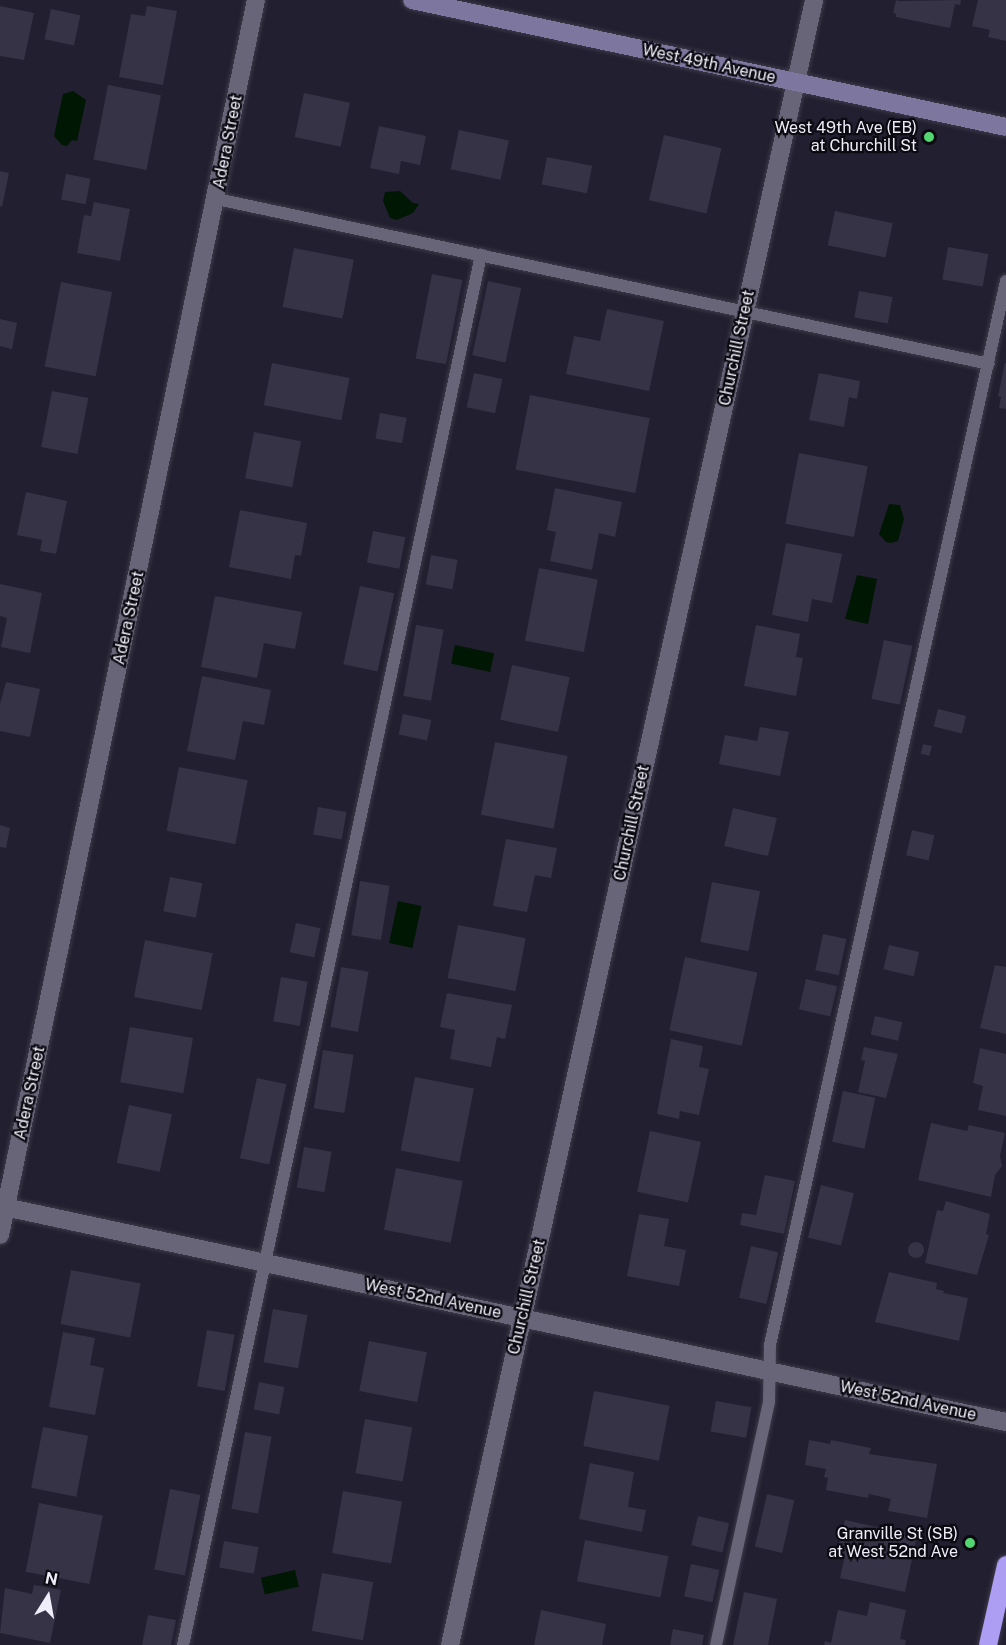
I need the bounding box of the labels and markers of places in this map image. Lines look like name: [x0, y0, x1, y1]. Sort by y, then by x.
place label: West 49th Ave (EB) at Churchill St: [774, 118, 917, 156]
marker: West 49th Ave (EB) at Churchill St: [922, 130, 936, 144]
place label: Granville St (SB) at West 52nd Ave: [828, 1524, 958, 1562]
marker: Granville St (SB) at West 52nd Ave: [963, 1536, 977, 1550]

